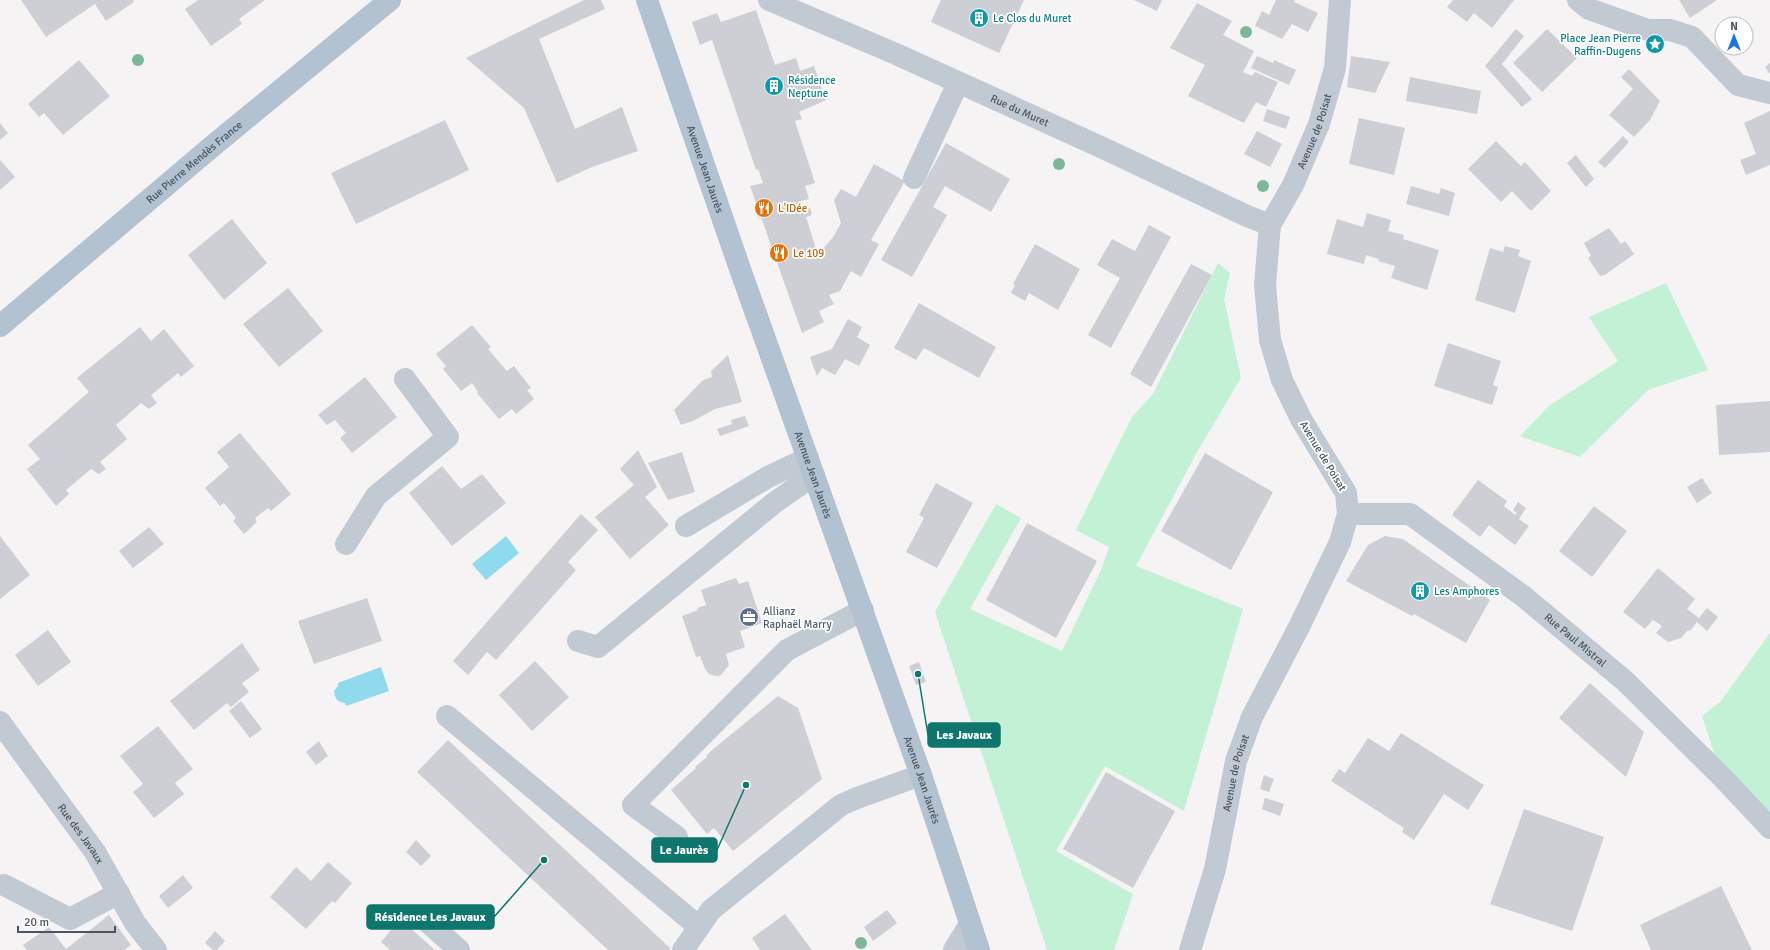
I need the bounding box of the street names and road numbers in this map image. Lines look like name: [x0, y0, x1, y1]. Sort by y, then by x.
street label: Rue du Muret: [989, 91, 1051, 129]
street label: Avenue de Poisat: [1294, 92, 1334, 171]
street label: Rue Pierre Mendès France: [143, 118, 245, 206]
street label: Avenue Jean Jaurès: [684, 124, 727, 215]
street label: Avenue de Poisat: [1297, 419, 1349, 493]
street label: Avenue Jean Jaurès: [792, 429, 835, 520]
street label: Rue Paul Mistral: [1542, 610, 1609, 669]
street label: Avenue de Poisat: [1220, 732, 1252, 813]
street label: Avenue Jean Jaurès: [901, 734, 943, 826]
street label: Rue des Javaux: [55, 801, 107, 866]

